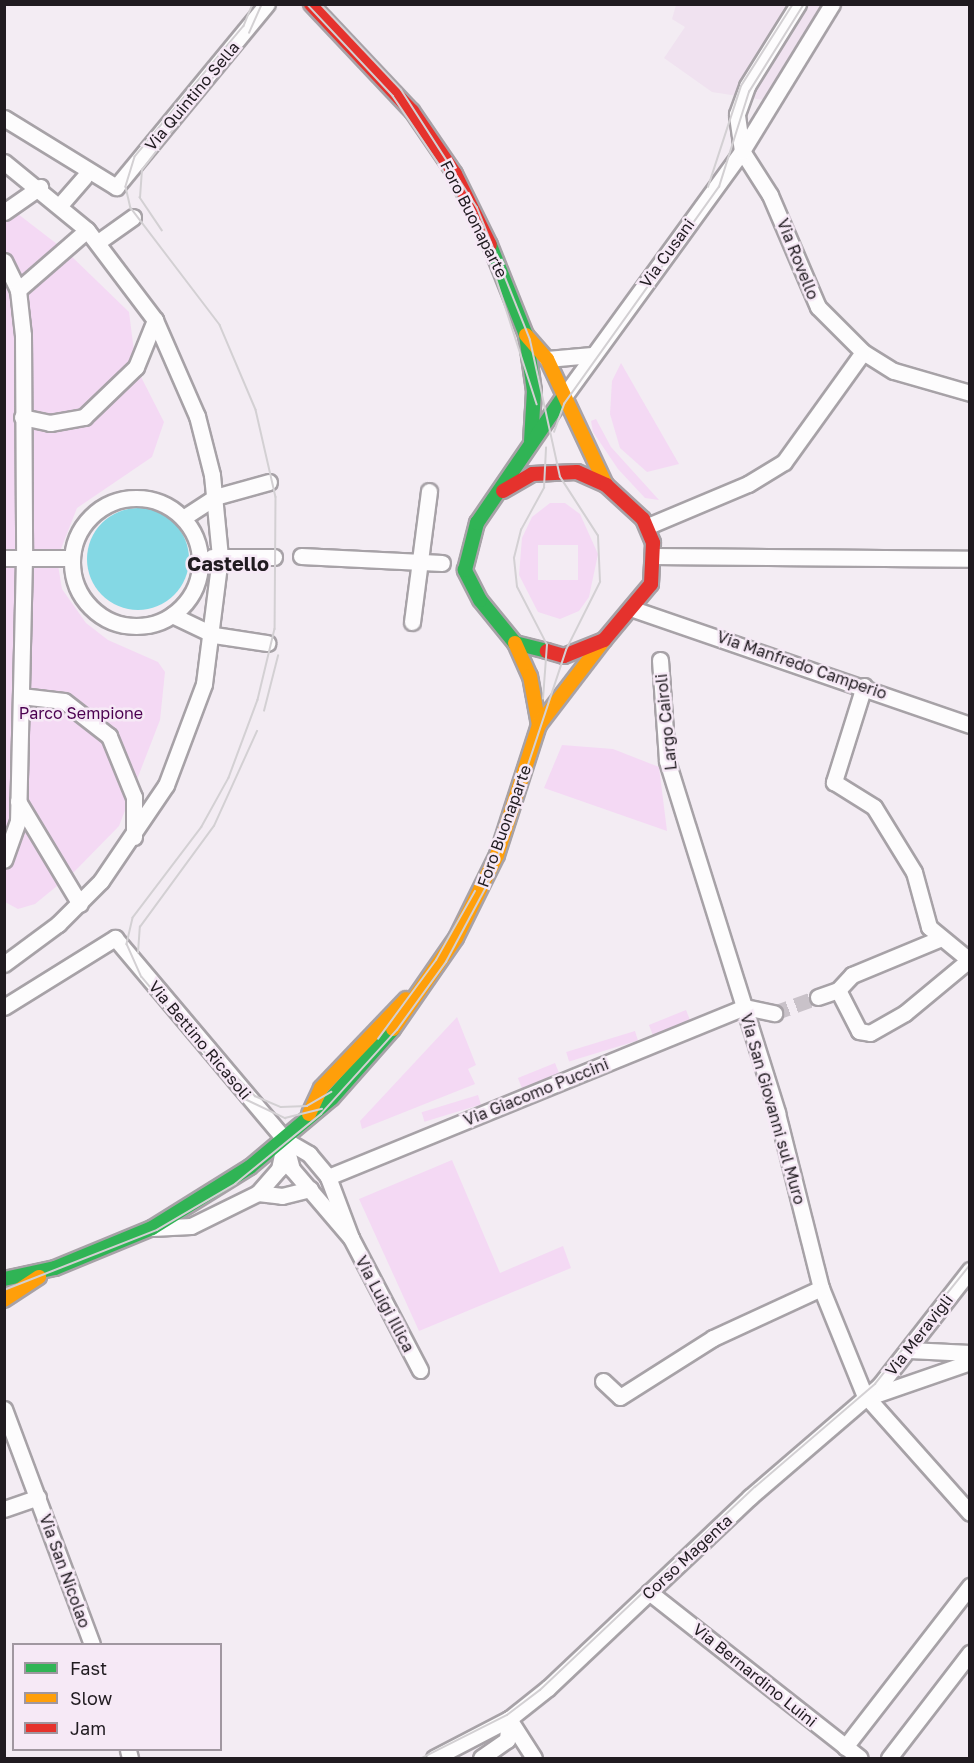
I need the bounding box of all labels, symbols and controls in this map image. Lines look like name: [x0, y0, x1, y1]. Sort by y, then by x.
street label: Via Quintino Sella: [141, 38, 243, 154]
street label: Foro Buonaparte: [436, 157, 512, 281]
street label: Via Cusani: [636, 215, 698, 291]
street label: Via Rovello: [773, 216, 823, 302]
district label: Castello: [187, 551, 269, 575]
street label: Via Manfredo Camperio: [714, 627, 890, 703]
street label: Largo Cairoli: [651, 673, 681, 771]
park label: Parco Sempione: [19, 703, 143, 723]
street label: Foro Buonaparte: [473, 762, 535, 890]
street label: Via Bettino Ricasoli: [145, 977, 255, 1103]
street label: Via San Giovanni sul Muro: [736, 1011, 810, 1207]
street label: Via Giacomo Puccini: [461, 1054, 611, 1130]
street label: Via Luigi Illica: [352, 1253, 418, 1355]
street label: Via Meravigli: [881, 1290, 957, 1380]
street label: Corso Magenta: [638, 1510, 736, 1604]
street label: Via San Nicolao: [36, 1511, 94, 1631]
street label: Via Bernardino Luini: [689, 1619, 821, 1731]
legend: [12, 1643, 222, 1751]
text: Fast: [70, 1657, 107, 1679]
text: Slow: [70, 1687, 112, 1709]
text: Jam: [70, 1717, 106, 1739]

